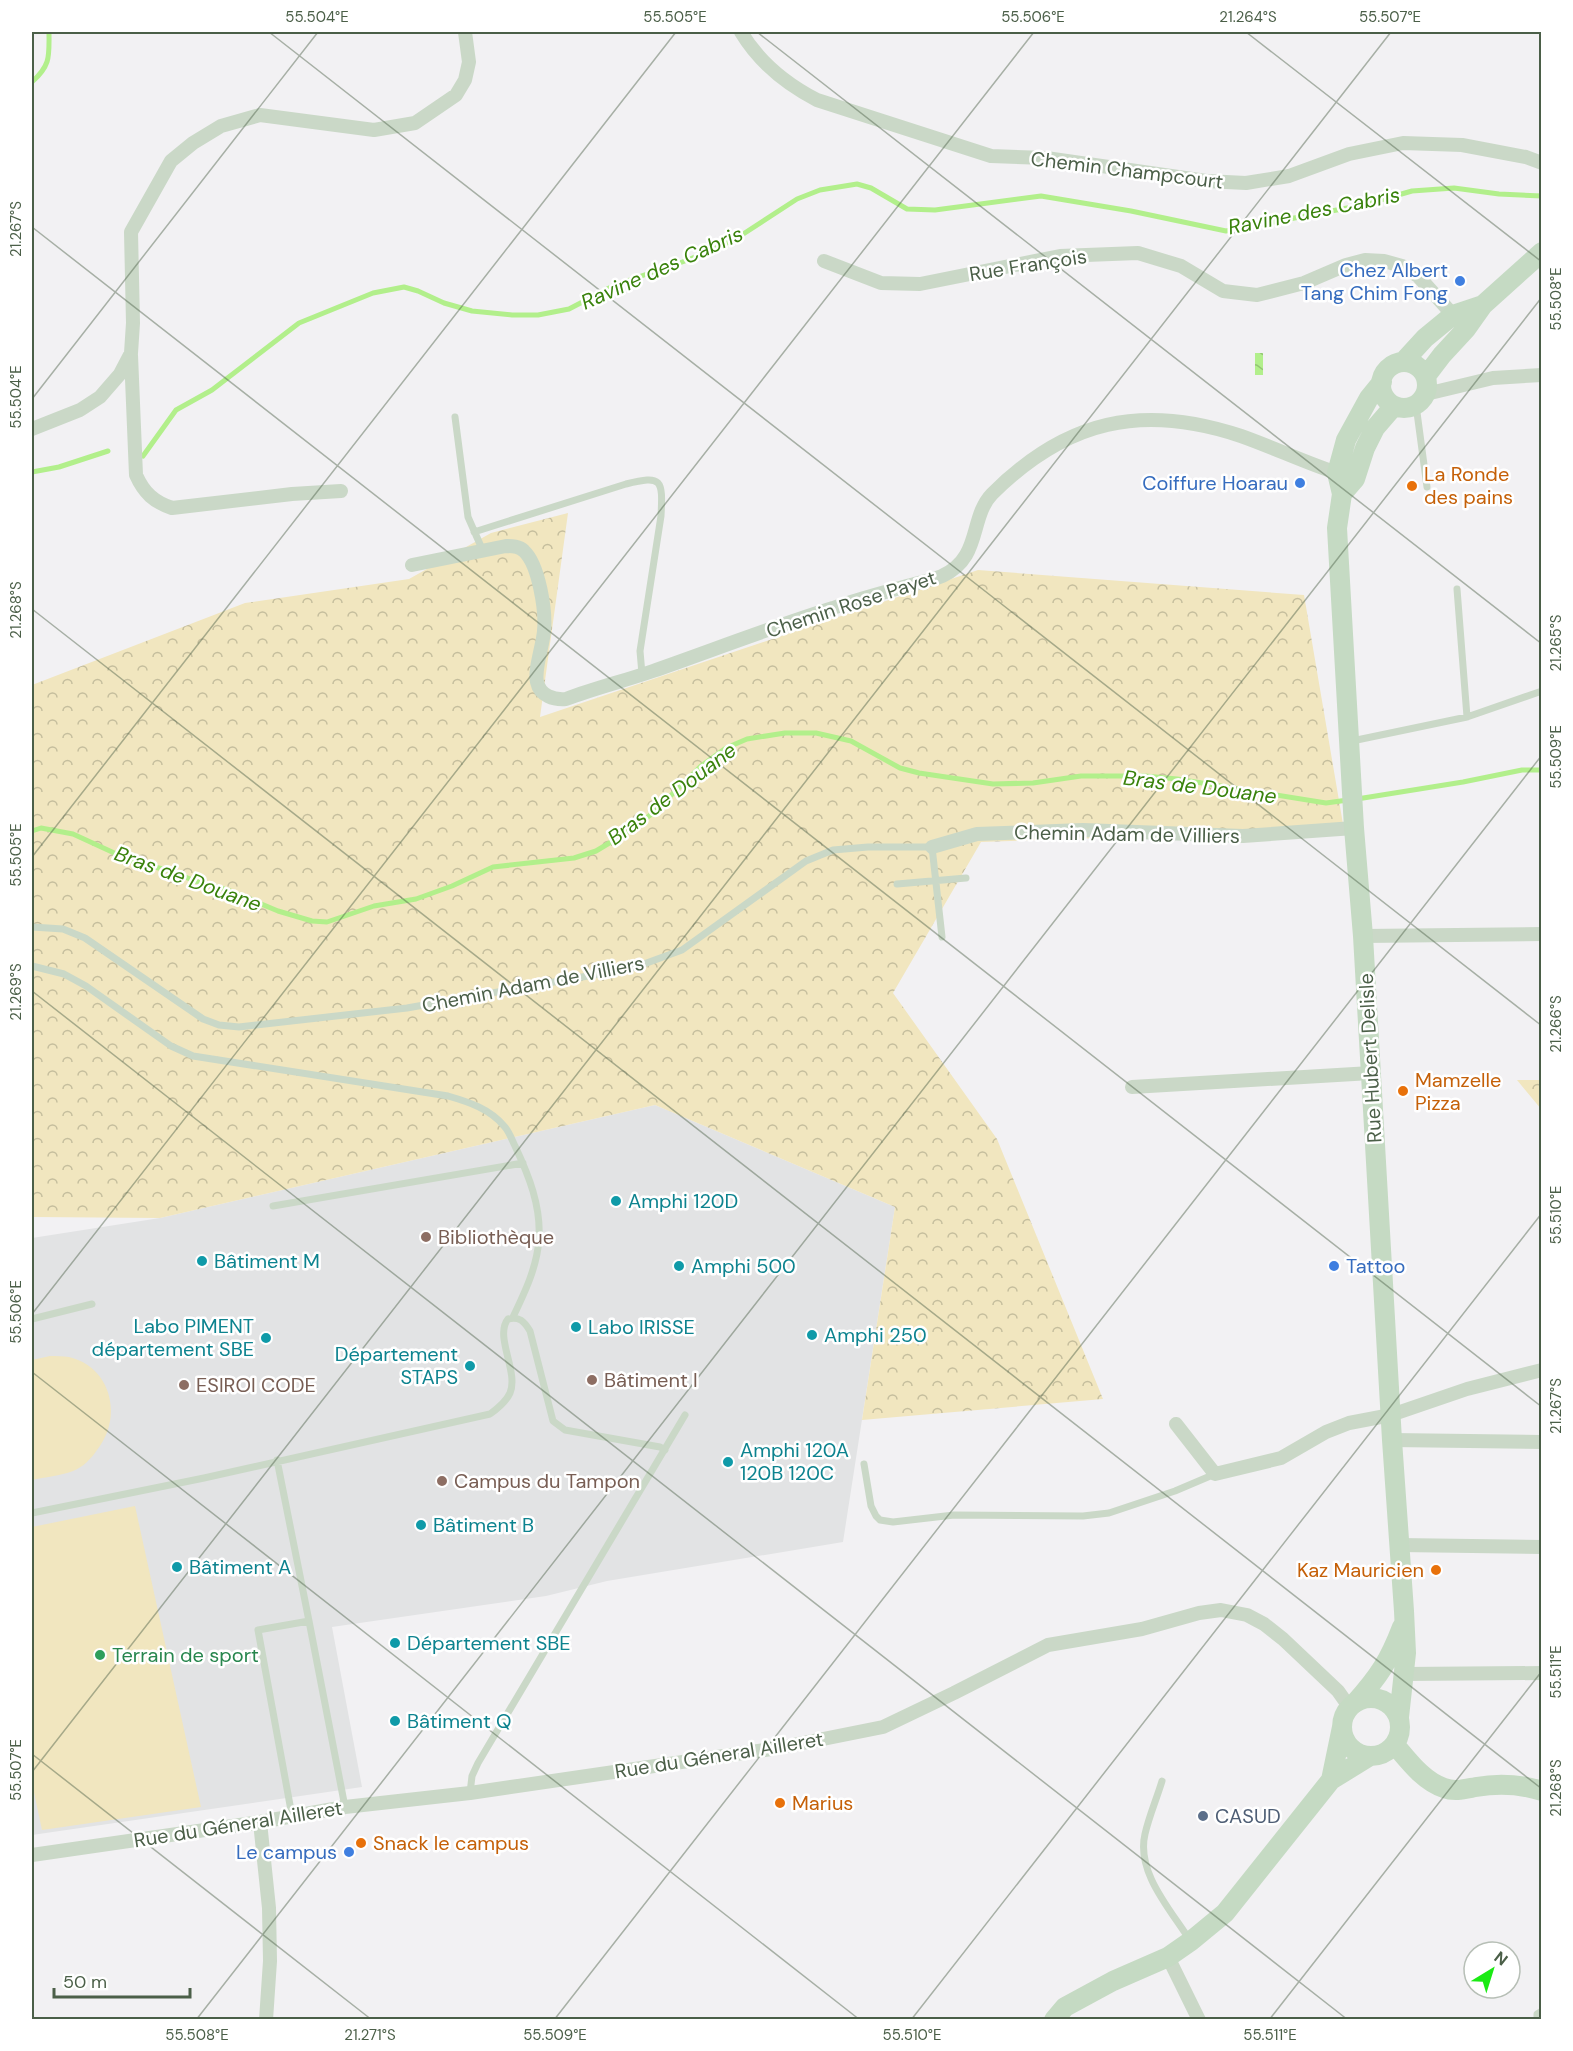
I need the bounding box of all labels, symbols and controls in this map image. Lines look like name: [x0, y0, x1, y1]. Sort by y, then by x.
text: 55.504°E: [285, 7, 349, 27]
text: 55.505°E: [643, 7, 707, 27]
text: 55.506°E: [1001, 7, 1065, 27]
text: 21.264°S: [1219, 7, 1277, 27]
text: 55.507°E: [1359, 7, 1421, 27]
street label: Chemin Champcourt: [1029, 145, 1225, 195]
water label: Ravine des Cabris: [1226, 181, 1402, 241]
text: 21.267°S: [6, 201, 26, 257]
water label: Ravine des Cabris: [576, 220, 748, 316]
street label: Rue François: [967, 243, 1089, 287]
place label: Chez Albert Tang Chim Fong: [1301, 257, 1448, 306]
text: 55.508°E: [1546, 267, 1566, 331]
marker: Chez Albert Tang Chim Fong: [1453, 274, 1467, 288]
text: 55.504°E: [6, 365, 26, 429]
place label: La Ronde des pains: [1424, 461, 1513, 510]
place label: Coiffure Hoarau: [1142, 470, 1288, 496]
marker: Coiffure Hoarau: [1293, 476, 1307, 490]
marker: La Ronde des pains: [1405, 479, 1419, 493]
street label: Chemin Rose Payet: [763, 564, 939, 644]
text: 21.268°S: [6, 581, 26, 639]
text: 21.265°S: [1546, 614, 1566, 672]
text: 55.509°E: [1546, 725, 1566, 789]
water label: Bras de Douane: [602, 736, 742, 852]
water label: Bras de Douane: [1122, 764, 1278, 810]
street label: Chemin Adam de Villiers: [1014, 819, 1240, 849]
text: 55.505°E: [6, 823, 26, 887]
water label: Bras de Douane: [111, 839, 265, 919]
street label: Chemin Adam de Villiers: [420, 950, 646, 1018]
text: 21.269°S: [6, 963, 26, 1021]
street label: Rue Hubert Delisle: [1353, 973, 1387, 1143]
text: 21.266°S: [1546, 995, 1566, 1053]
place label: Mamzelle Pizza: [1415, 1067, 1501, 1116]
marker: Mamzelle Pizza: [1396, 1084, 1410, 1098]
text: 55.510°E: [1546, 1186, 1566, 1244]
place label: Amphi 120D: [628, 1188, 738, 1214]
marker: Amphi 120D: [609, 1194, 623, 1208]
place label: Bibliothèque: [438, 1224, 554, 1250]
marker: Bibliothèque: [419, 1230, 433, 1244]
place label: Bâtiment M: [214, 1248, 320, 1274]
place label: Amphi 500: [691, 1253, 796, 1279]
place label: Tattoo: [1346, 1253, 1405, 1279]
marker: Bâtiment M: [195, 1254, 209, 1268]
marker: Amphi 500: [672, 1259, 686, 1273]
marker: Tattoo: [1327, 1259, 1341, 1273]
text: 55.506°E: [6, 1280, 26, 1344]
place label: Labo PIMENT département SBE: [92, 1313, 254, 1362]
place label: Labo IRISSE: [588, 1314, 695, 1340]
marker: Labo IRISSE: [569, 1320, 583, 1334]
place label: Amphi 250: [824, 1322, 927, 1348]
marker: Amphi 250: [805, 1328, 819, 1342]
marker: Labo PIMENT département SBE: [259, 1331, 273, 1345]
place label: Département STAPS: [335, 1341, 458, 1390]
marker: Département STAPS: [463, 1359, 477, 1373]
place label: Bâtiment I: [604, 1367, 698, 1393]
place label: ESIROI CODE: [196, 1372, 316, 1398]
marker: Bâtiment I: [585, 1373, 599, 1387]
marker: ESIROI CODE: [177, 1378, 191, 1392]
text: 21.267°S: [1546, 1378, 1566, 1434]
place label: Amphi 120A 120B 120C: [740, 1437, 849, 1486]
marker: Amphi 120A 120B 120C: [721, 1455, 735, 1469]
place label: Campus du Tampon: [454, 1468, 640, 1494]
marker: Campus du Tampon: [435, 1474, 449, 1488]
place label: Bâtiment B: [433, 1512, 534, 1538]
marker: Bâtiment B: [414, 1518, 428, 1532]
place label: Bâtiment A: [189, 1554, 291, 1580]
place label: Kaz Mauricien: [1297, 1557, 1424, 1583]
marker: Bâtiment A: [170, 1560, 184, 1574]
marker: Kaz Mauricien: [1429, 1563, 1443, 1577]
place label: Département SBE: [407, 1630, 571, 1656]
marker: Département SBE: [388, 1636, 402, 1650]
place label: Terrain de sport: [112, 1642, 259, 1668]
text: 55.511°E: [1546, 1645, 1566, 1699]
marker: Terrain de sport: [93, 1648, 107, 1662]
place label: Bâtiment Q: [407, 1708, 512, 1734]
marker: Bâtiment Q: [388, 1714, 402, 1728]
street label: Rue du Géneral Ailleret: [613, 1726, 825, 1784]
text: 55.507°E: [6, 1739, 26, 1801]
text: 21.268°S: [1546, 1759, 1566, 1817]
place label: Marius: [792, 1790, 853, 1816]
street label: Rue du Géneral Ailleret: [132, 1795, 344, 1853]
marker: Marius: [773, 1796, 787, 1810]
place label: CASUD: [1215, 1803, 1281, 1829]
marker: CASUD: [1196, 1809, 1210, 1823]
place label: Snack le campus: [373, 1830, 529, 1856]
marker: Snack le campus: [354, 1836, 368, 1850]
place label: Le campus: [236, 1839, 337, 1865]
marker: Le campus: [342, 1845, 356, 1859]
north arrow: [1462, 1940, 1522, 2000]
text: N: [1490, 1947, 1512, 1970]
scale bar: [54, 1961, 190, 1999]
text: 50 m: [63, 1970, 107, 1994]
text: 55.508°E: [165, 2025, 229, 2045]
text: 21.271°S: [344, 2025, 396, 2045]
text: 55.509°E: [523, 2025, 587, 2045]
text: 55.510°E: [883, 2025, 941, 2045]
text: 55.511°E: [1243, 2025, 1297, 2045]

